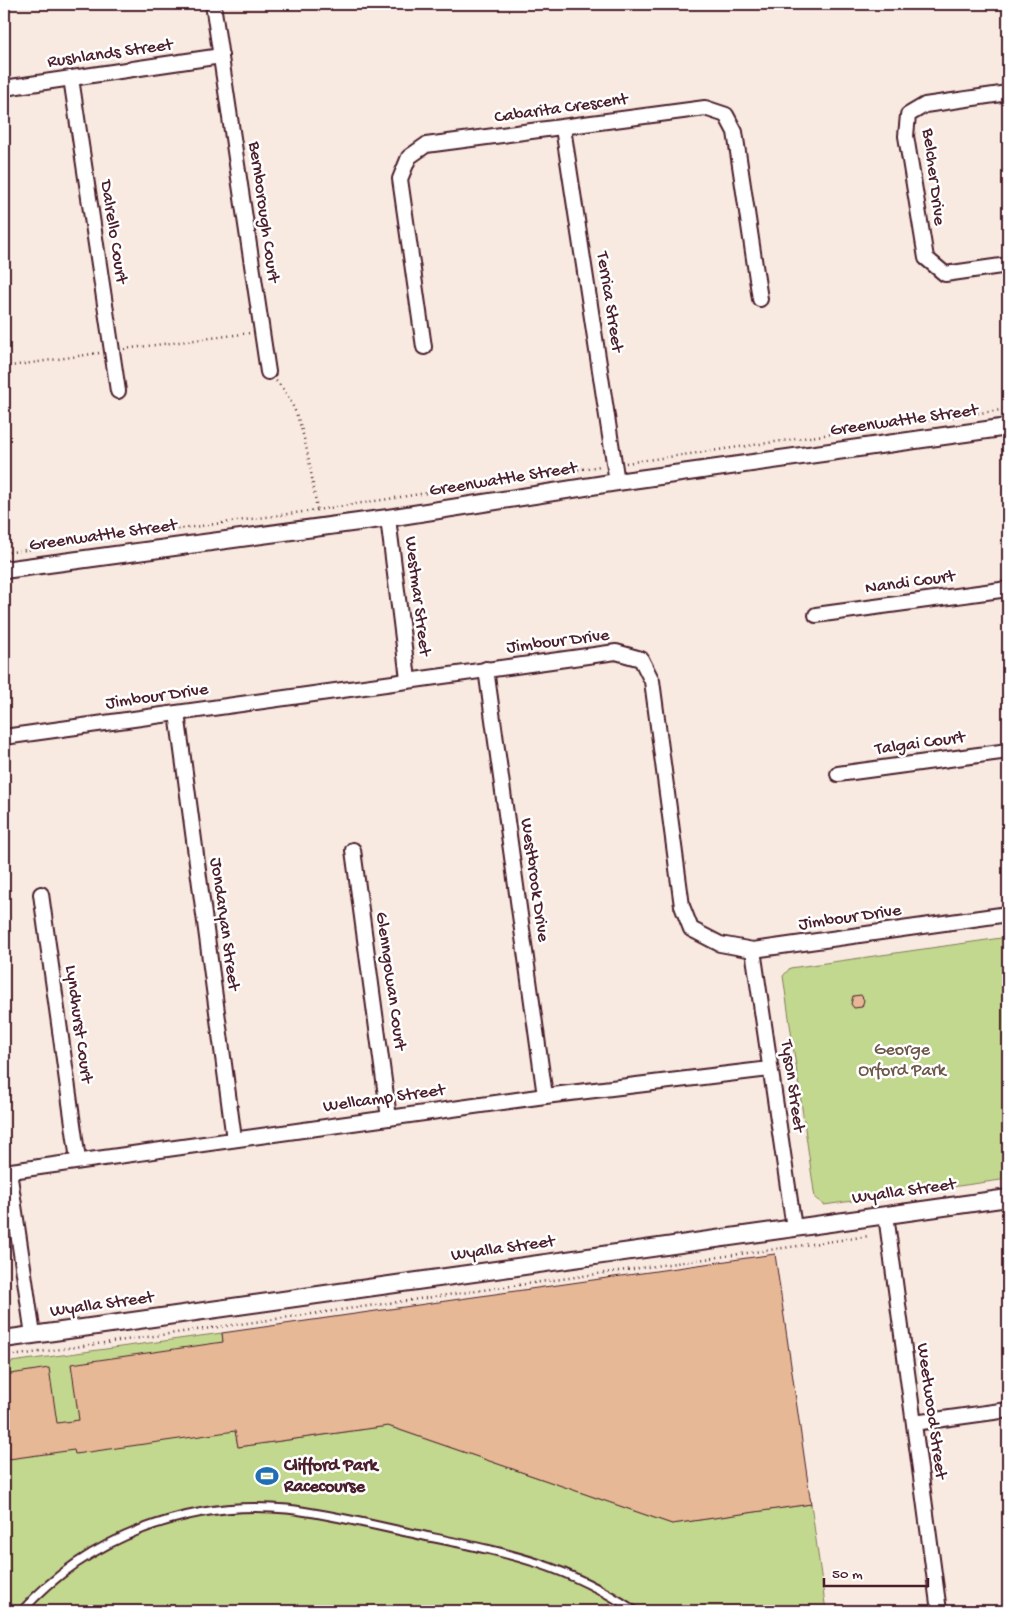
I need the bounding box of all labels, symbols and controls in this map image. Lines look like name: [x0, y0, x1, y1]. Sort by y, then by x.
street label: Rushlands Street: [46, 35, 176, 73]
street label: Cabarita Crescent: [493, 89, 631, 129]
street label: Belcher Drive: [917, 126, 949, 227]
street label: Bernborough Court: [243, 139, 283, 285]
street label: Dalrello Court: [94, 178, 132, 287]
street label: Terrica Street: [591, 249, 628, 355]
street label: Greenwattle Street: [829, 400, 981, 442]
street label: Greenwattle Street: [428, 458, 580, 502]
street label: Greenwattle Street: [28, 515, 180, 557]
street label: Westmar Street: [399, 535, 435, 658]
street label: Nandi Court: [864, 566, 958, 600]
street label: Jimbour Drive: [505, 625, 611, 659]
street label: Jimbour Drive: [104, 679, 210, 715]
street label: Talgai Court: [873, 727, 968, 761]
street label: Westbrook Drive: [515, 817, 553, 944]
street label: Jondaryan Street: [204, 856, 244, 993]
street label: Jimbour Drive: [797, 900, 903, 936]
street label: Glenngowan Court: [370, 911, 410, 1053]
street label: Lyndhurst Court: [59, 964, 97, 1086]
street label: Tyson Street: [775, 1038, 809, 1135]
park label: George Orford Park: [858, 1040, 948, 1082]
street label: Wellcamp Street: [322, 1080, 448, 1118]
street label: Wyalla Street: [851, 1174, 959, 1210]
street label: Wyalla Street: [450, 1231, 558, 1267]
street label: Wyalla Street: [49, 1287, 157, 1323]
street label: Weetwood Street: [911, 1342, 951, 1482]
place label: Clifford Park Racecourse: [283, 1456, 379, 1498]
sports icon: Clifford Park Racecourse: [254, 1463, 280, 1489]
scale bar: [824, 1555, 928, 1587]
text: 50 m: [832, 1566, 863, 1584]

